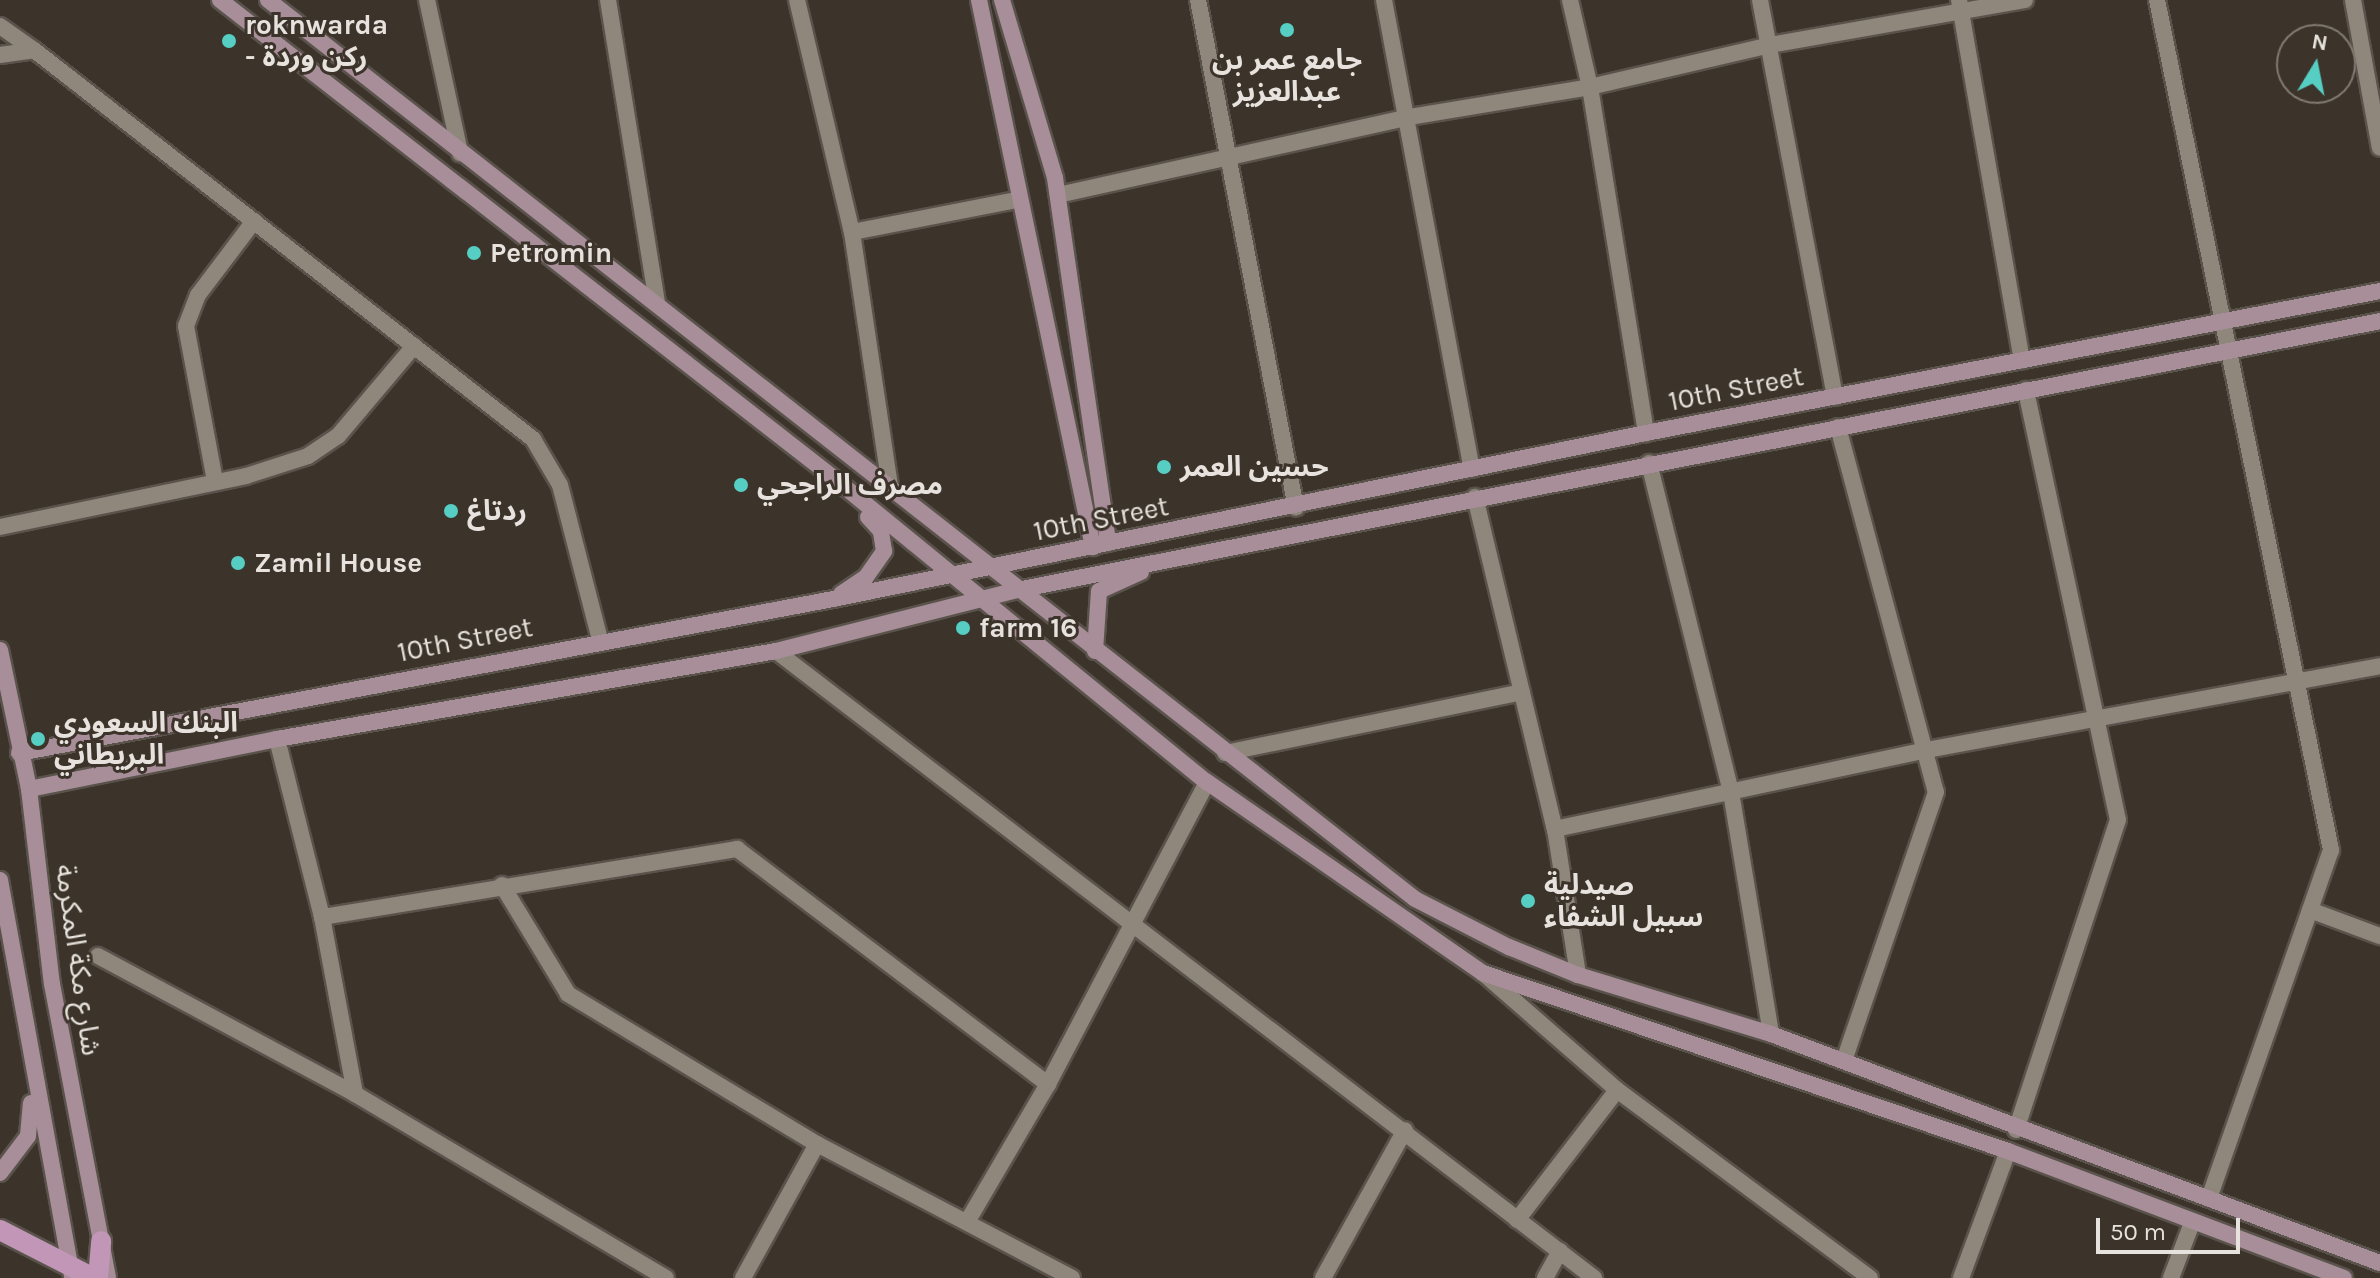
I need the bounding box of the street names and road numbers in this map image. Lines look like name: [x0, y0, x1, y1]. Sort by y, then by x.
street label: 10th Street: [1666, 359, 1806, 419]
street label: 10th Street: [1031, 489, 1171, 549]
street label: 10th Street: [395, 610, 535, 670]
street label: شارع مكة المكرمة: [48, 862, 108, 1058]

